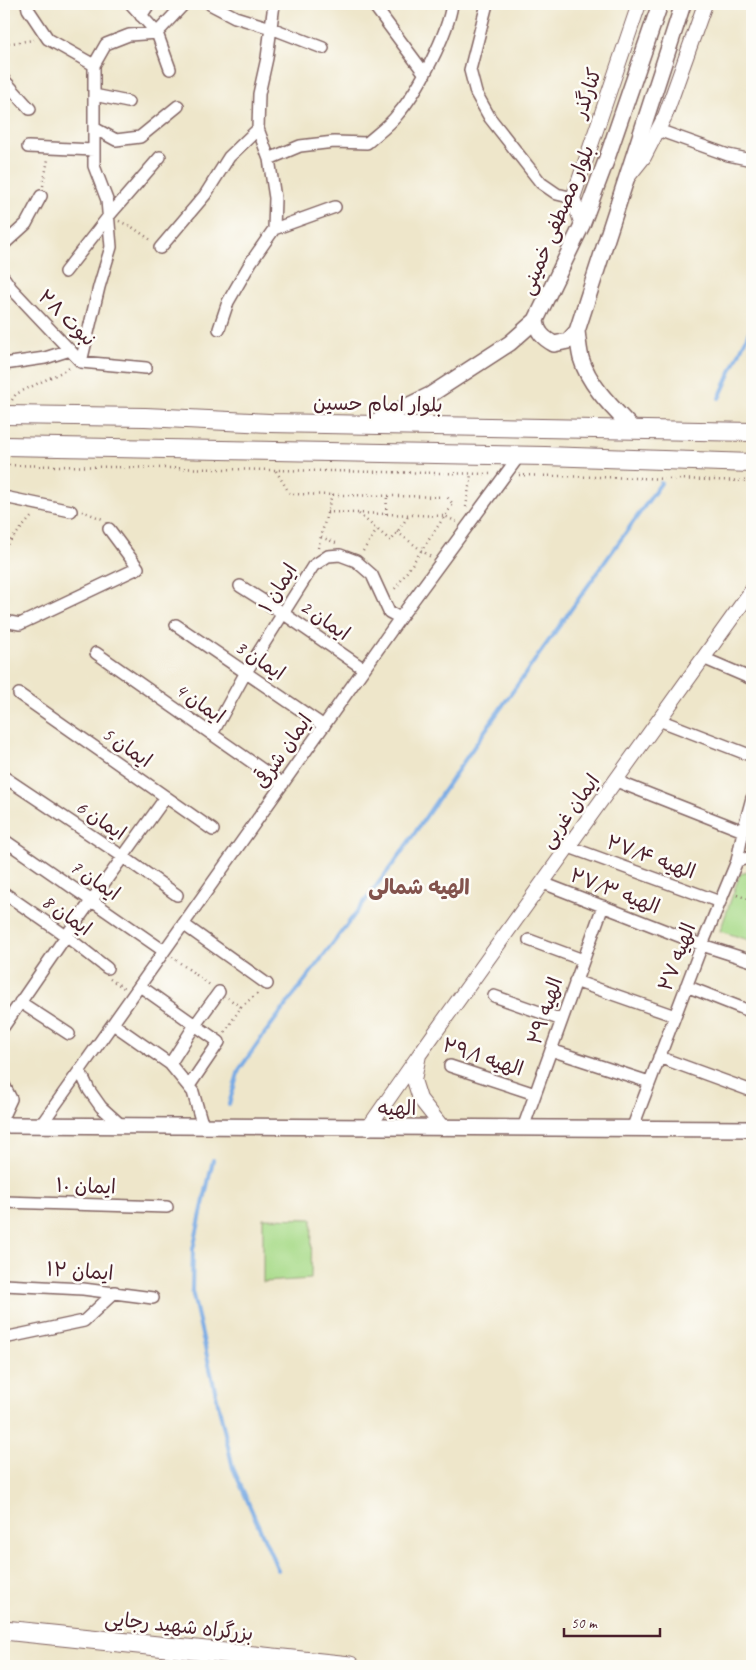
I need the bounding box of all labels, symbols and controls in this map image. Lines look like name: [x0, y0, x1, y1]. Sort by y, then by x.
street label: کنارگذر: [566, 65, 607, 123]
street label: بلوار مصطفی خمینی: [514, 141, 600, 299]
street label: نبوت ۲۸: [33, 284, 101, 352]
street label: بلوار امام حسین: [313, 390, 443, 420]
street label: ایمان ۱: [253, 559, 303, 617]
street label: ایمان 2: [295, 594, 355, 646]
street label: ایمان 3: [230, 634, 290, 686]
street label: ایمان 4: [170, 677, 230, 729]
street label: ایمان شرقی: [247, 708, 318, 793]
street label: ایمان 5: [97, 721, 157, 773]
street label: ایمان غربی: [535, 769, 605, 853]
street label: ایمان 6: [71, 794, 131, 846]
street label: الهیه ۲۷/۴: [603, 829, 699, 885]
street label: ایمان 7: [65, 854, 125, 906]
street label: الهیه ۲۷/۳: [567, 862, 663, 920]
district label: الهیه شمالی: [368, 874, 470, 900]
street label: ایمان 8: [37, 889, 97, 941]
street label: الهیه ۲۷: [653, 919, 701, 995]
street label: الهیه ۲۹: [522, 974, 568, 1048]
street label: الهیه ۲۹/۱: [439, 1032, 527, 1082]
street label: الهیه: [378, 1096, 416, 1121]
street label: ایمان ۱۰: [56, 1172, 116, 1200]
street label: ایمان ۱۲: [46, 1256, 114, 1286]
scale bar: [564, 1605, 660, 1637]
street label: بزرگراه شهید رجایی: [103, 1606, 255, 1646]
text: 50 m: [571, 1614, 598, 1633]

